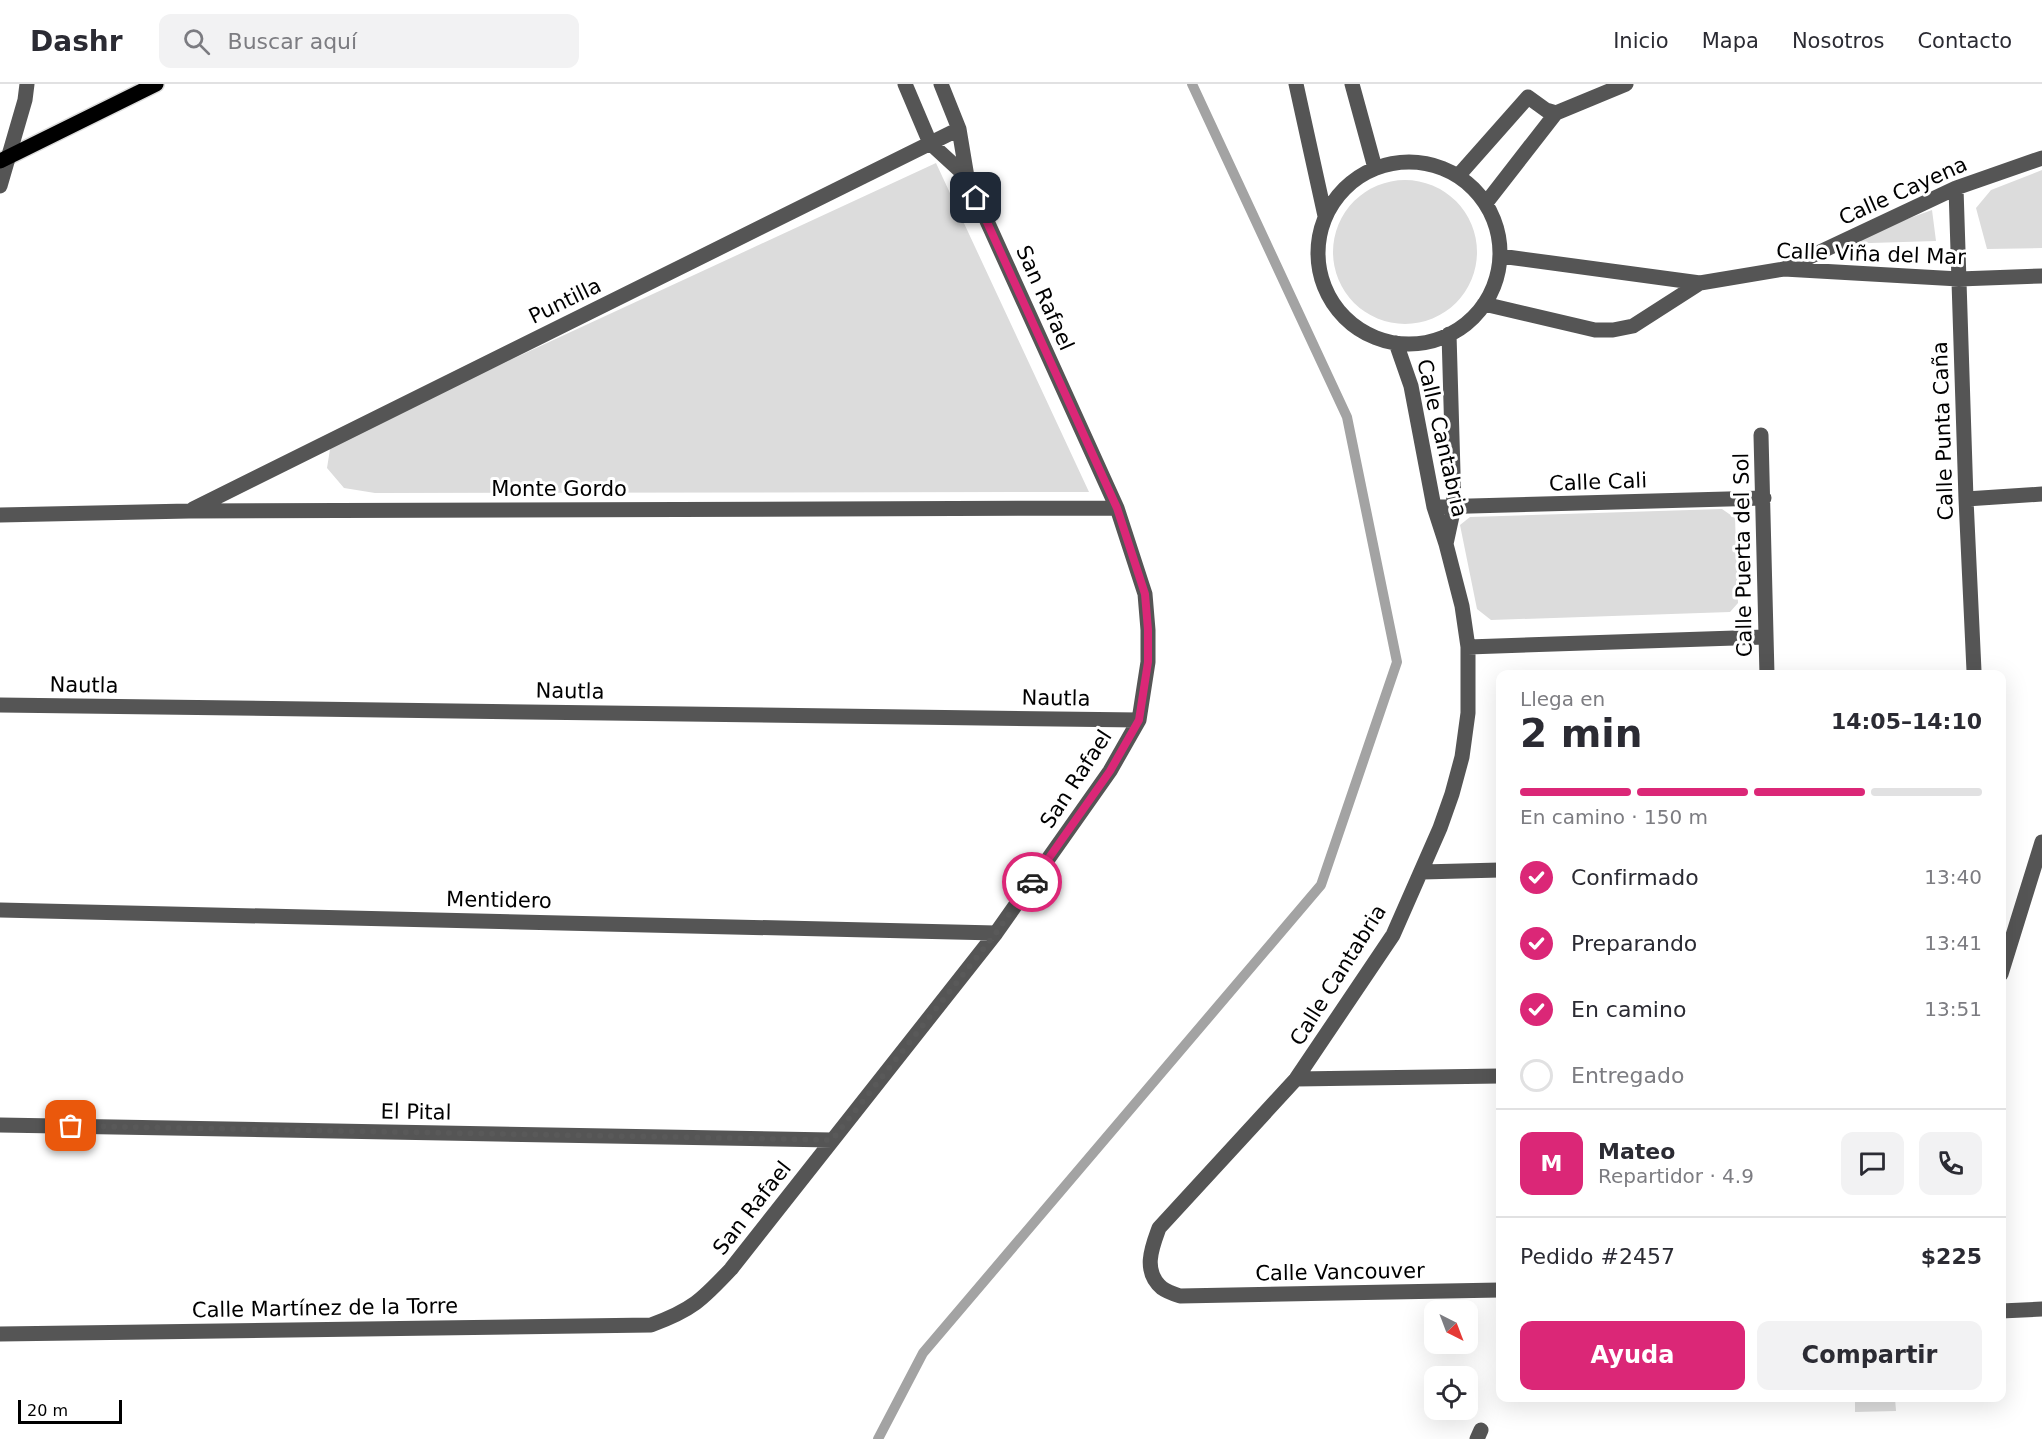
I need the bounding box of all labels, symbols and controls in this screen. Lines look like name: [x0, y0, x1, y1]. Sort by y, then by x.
search box: [159, 14, 579, 68]
text: Dashr: [30, 25, 123, 58]
icon: search: [180, 25, 213, 58]
text: Buscar aquí: [228, 29, 357, 54]
text: Inicio: [1613, 29, 1669, 53]
text: Mapa: [1702, 29, 1759, 53]
text: Nosotros: [1792, 29, 1884, 53]
text: Contacto: [1917, 29, 2012, 53]
street label: Calle Cayena: [1835, 152, 1971, 230]
pin: [950, 172, 1001, 223]
icon: home: [959, 181, 992, 214]
street label: Calle Viña del Mar: [1776, 239, 1967, 269]
street label: San Rafael: [1011, 242, 1079, 354]
street label: Puntilla: [525, 273, 605, 329]
street label: Calle Punta Caña: [1928, 341, 1958, 521]
street label: Calle Cantabria: [1412, 357, 1472, 519]
street label: Calle Puerta del Sol: [1729, 453, 1757, 657]
street label: Calle Cali: [1549, 468, 1647, 496]
street label: Monte Gordo: [491, 477, 627, 501]
street label: Nautla: [49, 672, 119, 698]
street label: Nautla: [535, 678, 605, 704]
street label: Nautla: [1021, 685, 1091, 711]
text: Llega en: [1520, 687, 1605, 711]
text: 14:05–14:10: [1831, 709, 1982, 734]
text: 2 min: [1520, 711, 1642, 756]
street label: San Rafael: [1035, 725, 1117, 833]
text: En camino · 150 m: [1520, 805, 1708, 829]
courier: [1002, 852, 1062, 912]
icon: check: [1520, 861, 1553, 894]
text: Confirmado: [1571, 865, 1699, 890]
text: 13:40: [1924, 865, 1982, 889]
icon: car: [1016, 866, 1049, 899]
street label: Mentidero: [446, 887, 552, 913]
street label: Calle Cantabria: [1285, 900, 1391, 1050]
icon: check: [1520, 927, 1553, 960]
text: Preparando: [1571, 931, 1697, 956]
text: 13:41: [1924, 931, 1982, 955]
icon: check: [1520, 993, 1553, 1026]
text: En camino: [1571, 997, 1686, 1022]
text: 13:51: [1924, 997, 1982, 1021]
text: Entregado: [1571, 1063, 1684, 1088]
street label: El Pital: [380, 1099, 452, 1125]
pin: [45, 1100, 96, 1151]
icon: bag: [54, 1109, 87, 1142]
button: chat: [1841, 1132, 1904, 1195]
button: phone: [1919, 1132, 1982, 1195]
text: Mateo: [1598, 1139, 1675, 1164]
text: M: [1541, 1151, 1562, 1176]
street label: San Rafael: [708, 1156, 796, 1260]
text: Repartidor · 4.9: [1598, 1164, 1754, 1188]
text: Pedido #2457: [1520, 1244, 1675, 1269]
text: $225: [1921, 1244, 1982, 1269]
street label: Calle Vancouver: [1255, 1259, 1425, 1285]
street label: Calle Martínez de la Torre: [192, 1294, 458, 1322]
north arrow: [1424, 1300, 1478, 1354]
map controls: [1424, 1300, 1478, 1420]
button: Ayuda: [1520, 1321, 1745, 1390]
button: Compartir: [1757, 1321, 1982, 1390]
button: locate: [1424, 1366, 1478, 1420]
scale bar: [18, 1397, 122, 1424]
text: 20 m: [27, 1401, 68, 1420]

